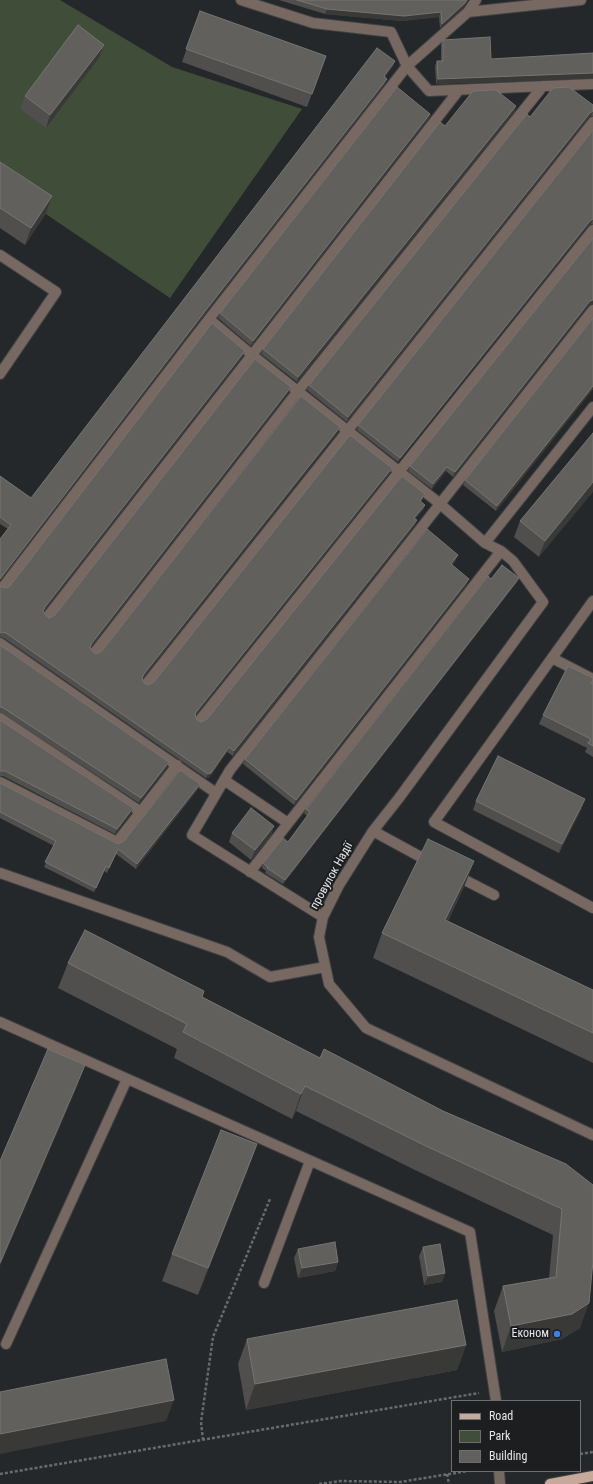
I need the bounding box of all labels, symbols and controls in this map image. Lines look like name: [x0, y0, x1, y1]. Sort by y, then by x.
street label: провулок Надії: [308, 840, 356, 912]
place label: Економ: [511, 1327, 549, 1341]
marker: Економ: [552, 1329, 562, 1339]
legend: [451, 1400, 581, 1472]
text: Road: [489, 1409, 513, 1423]
text: Park: [489, 1429, 510, 1443]
text: Building: [489, 1449, 527, 1463]

